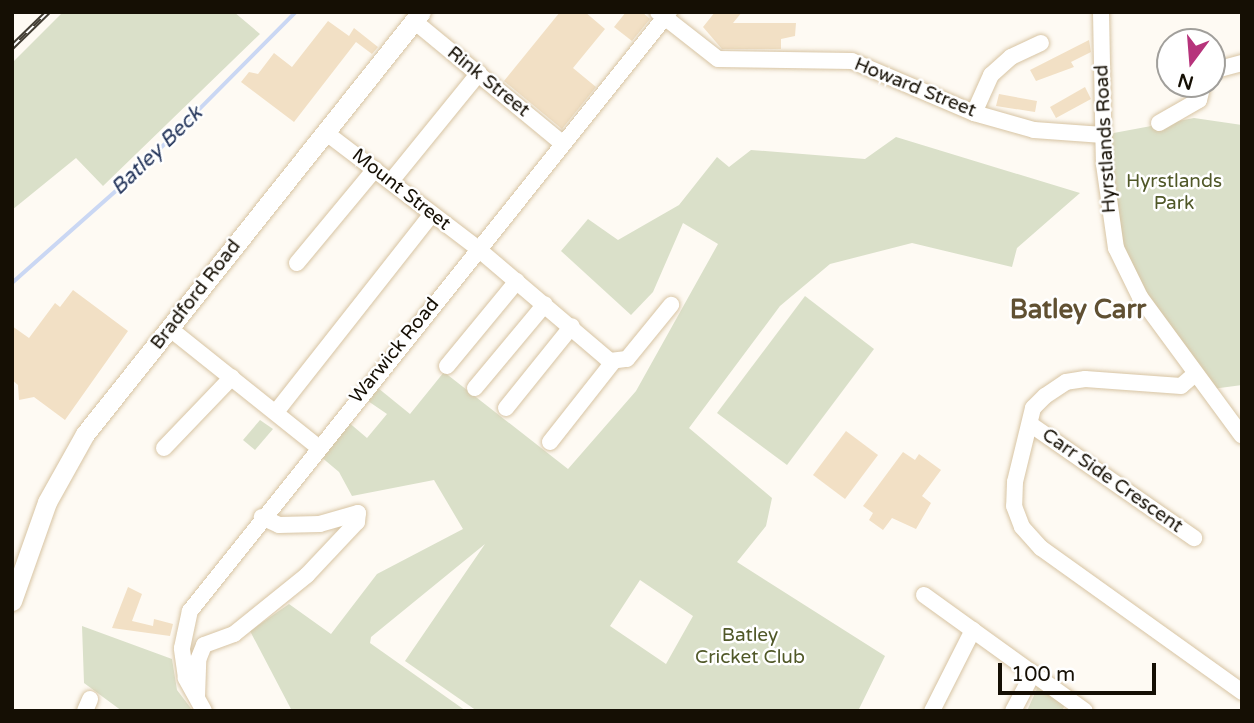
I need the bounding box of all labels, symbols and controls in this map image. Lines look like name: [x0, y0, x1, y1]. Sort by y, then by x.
north arrow: [1156, 28, 1226, 98]
street label: Rink Street: [442, 42, 534, 122]
street label: Howard Street: [851, 53, 979, 123]
street label: Hyrstlands Road: [1091, 64, 1121, 214]
text: N: [1175, 69, 1196, 94]
water label: Batley Beck: [106, 101, 208, 201]
street label: Mount Street: [347, 144, 455, 236]
park label: Hyrstlands Park: [1126, 171, 1222, 215]
street label: Bradford Road: [146, 236, 246, 354]
street label: Warwick Road: [345, 294, 445, 408]
district label: Batley Carr: [1010, 294, 1146, 326]
street label: Carr Side Crescent: [1037, 424, 1187, 538]
park label: Batley Cricket Club: [695, 625, 805, 669]
scale bar: [1002, 650, 1160, 694]
text: 100 m: [1011, 662, 1075, 687]

